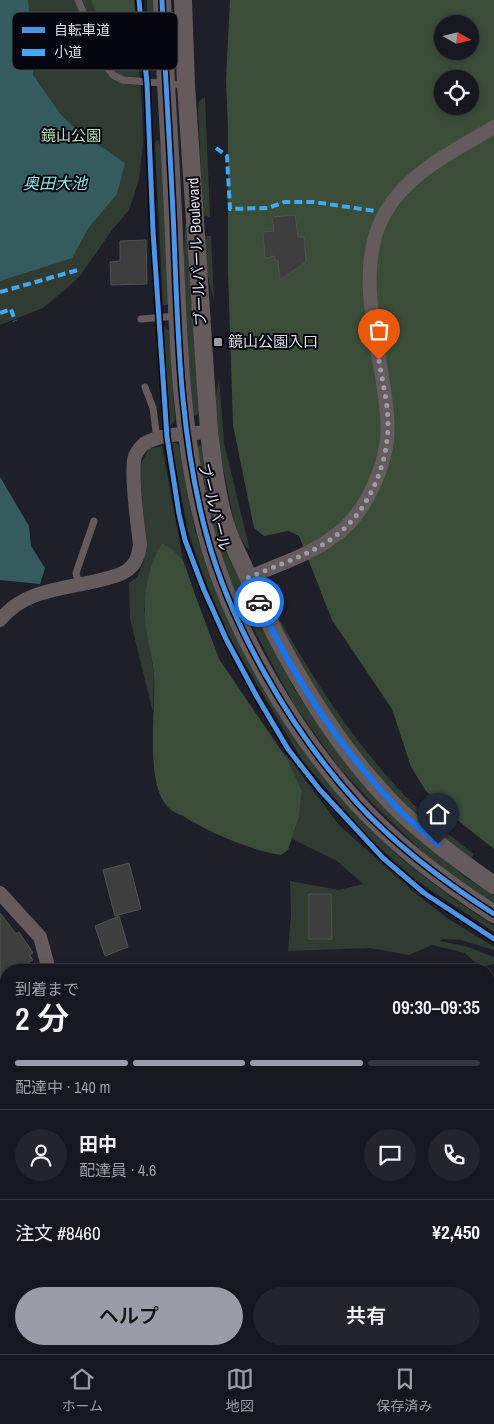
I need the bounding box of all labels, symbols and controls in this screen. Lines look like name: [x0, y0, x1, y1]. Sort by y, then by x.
legend: [12, 12, 178, 70]
north arrow: [434, 15, 479, 60]
map controls: [434, 15, 479, 115]
text: 自転車道: [54, 21, 110, 39]
text: 小道: [54, 43, 82, 61]
button: locate: [434, 70, 479, 115]
park label: 鏡山公園: [41, 125, 101, 146]
water label: 奥田大池: [23, 172, 89, 194]
street label: ブールバール Boulevard: [182, 177, 211, 327]
pin: [358, 309, 400, 360]
icon: bag: [365, 316, 393, 344]
place label: 鏡山公園入口: [228, 331, 318, 352]
marker: 鏡山公園入口: [212, 336, 224, 348]
street label: ブールバール: [193, 461, 236, 553]
courier: [234, 577, 284, 627]
icon: car: [245, 588, 273, 616]
pin: [417, 793, 459, 844]
icon: home: [424, 800, 452, 828]
text: 到着まで: [15, 978, 79, 1000]
text: 09:30–09:35: [392, 994, 480, 1020]
text: 2 分: [15, 997, 69, 1040]
text: 配達中 · 140 m: [15, 1076, 110, 1098]
button: person: [15, 1129, 67, 1181]
button: chat: [364, 1129, 416, 1181]
button: phone: [428, 1129, 480, 1181]
text: 田中: [79, 1131, 117, 1157]
text: 配達員 · 4.6: [79, 1159, 156, 1181]
text: ¥2,450: [432, 1219, 480, 1245]
text: 注文 #8460: [15, 1220, 101, 1246]
button: ヘルプ: [15, 1287, 243, 1345]
button: 共有: [253, 1287, 480, 1345]
tab: ホーム: [61, 1365, 103, 1415]
tab: 地図: [226, 1365, 254, 1415]
tab: 保存済み: [377, 1365, 433, 1415]

